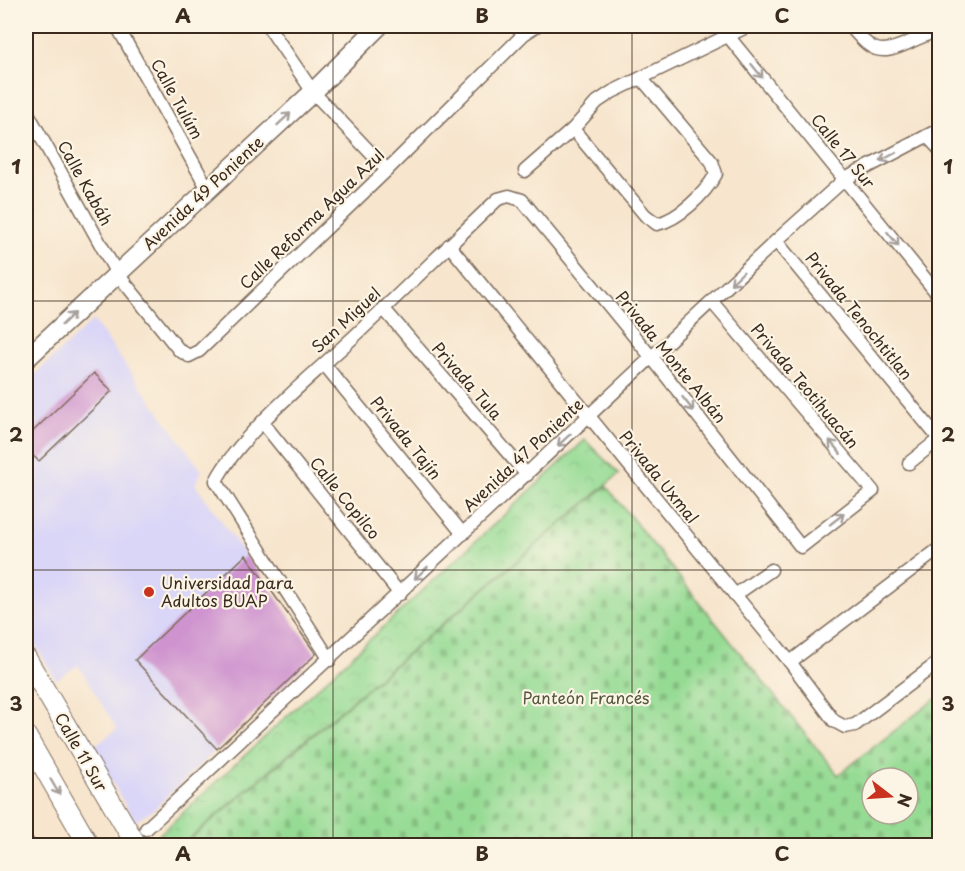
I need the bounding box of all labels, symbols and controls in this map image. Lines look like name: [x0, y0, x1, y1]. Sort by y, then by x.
text: A: [175, 0, 191, 30]
text: B: [475, 0, 489, 30]
text: C: [774, 0, 790, 30]
street label: Calle Tulúm: [146, 54, 210, 143]
one-way arrow: [750, 63, 764, 78]
street label: Calle 17 Sur: [806, 108, 882, 193]
one-way arrow: [276, 112, 291, 126]
street label: Avenida 49 Poniente: [136, 130, 268, 255]
street label: Calle Kabáh: [53, 136, 119, 229]
street label: Calle Reforma Agua Azul: [233, 142, 389, 294]
text: 1: [11, 151, 21, 181]
one-way arrow: [879, 151, 897, 163]
text: 1: [943, 151, 953, 181]
one-way arrow: [886, 231, 899, 247]
street label: Privada Tenochtitlan: [801, 246, 919, 385]
one-way arrow: [730, 271, 745, 286]
street label: San Miguel: [305, 281, 385, 358]
street label: Privada Monte Albán: [611, 285, 733, 428]
one-way arrow: [60, 311, 75, 326]
street label: Privada Teotihuacán: [746, 318, 865, 453]
street label: Privada Tula: [427, 336, 508, 425]
street label: Privada Tajín: [366, 391, 448, 484]
street label: Avenida 47 Poniente: [457, 392, 588, 517]
one-way arrow: [682, 396, 695, 412]
text: 2: [9, 419, 23, 449]
text: 2: [941, 419, 955, 449]
street label: Privada Uxmal: [615, 425, 705, 528]
one-way arrow: [557, 433, 572, 447]
one-way arrow: [828, 440, 842, 455]
street label: Calle Copilco: [305, 451, 387, 544]
one-way arrow: [828, 513, 844, 526]
one-way arrow: [414, 566, 429, 580]
place label: Universidad para Adultos BUAP: [161, 570, 293, 612]
marker: Universidad para Adultos BUAP: [142, 585, 156, 599]
park label: Panteón Francés: [522, 685, 650, 709]
text: 3: [9, 688, 23, 718]
text: 3: [941, 688, 955, 718]
street label: Calle 11 Sur: [50, 708, 114, 796]
north arrow: [860, 766, 920, 826]
one-way arrow: [49, 778, 61, 795]
text: N: [892, 791, 919, 810]
text: A: [175, 838, 191, 868]
text: B: [475, 838, 489, 868]
text: C: [774, 838, 790, 868]

